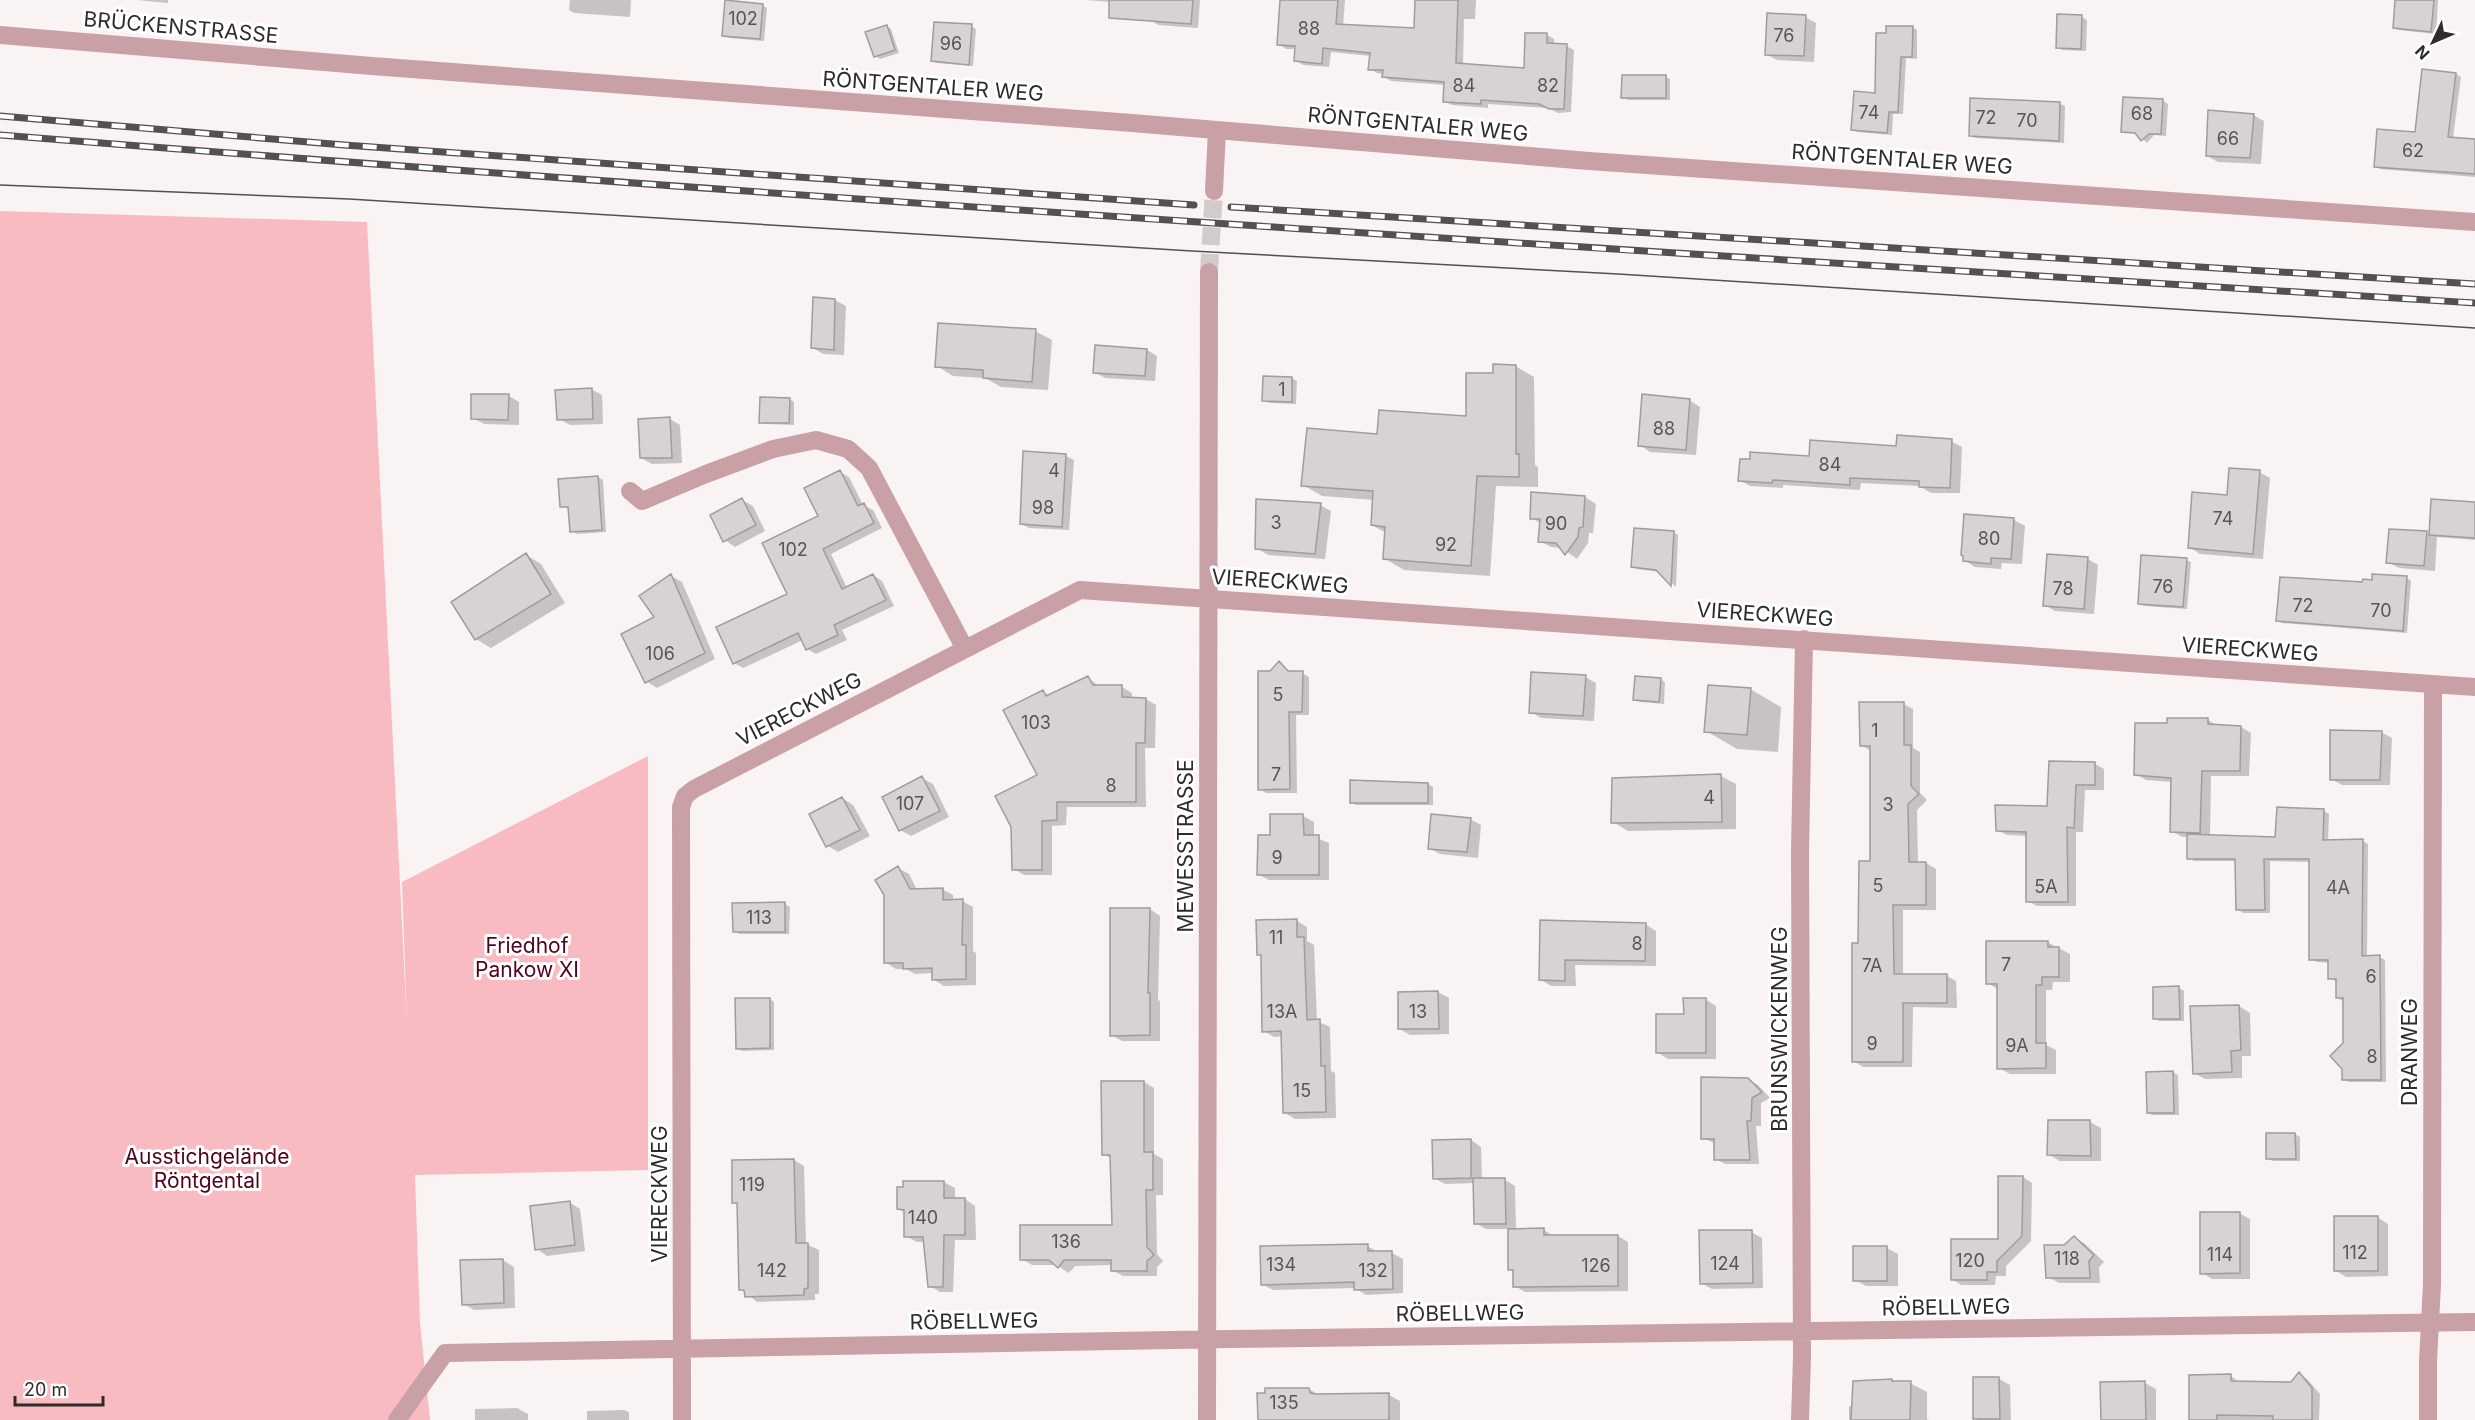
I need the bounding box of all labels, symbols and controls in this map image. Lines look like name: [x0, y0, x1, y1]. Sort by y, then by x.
street label: BRÜCKENSTRASSE: [83, 5, 280, 48]
house number: 102: [728, 8, 758, 29]
north arrow: [2403, 12, 2463, 72]
house number: 88: [1298, 18, 1320, 39]
house number: 76: [1773, 25, 1795, 46]
house number: 96: [940, 33, 962, 54]
text: N: [2411, 41, 2434, 64]
street label: RÖNTGENTALER WEG: [822, 66, 1044, 106]
house number: 84: [1453, 75, 1475, 96]
house number: 82: [1537, 75, 1559, 96]
street label: RÖNTGENTALER WEG: [1307, 102, 1529, 146]
house number: 74: [1859, 102, 1879, 123]
house number: 68: [2131, 103, 2153, 124]
house number: 72: [1975, 107, 1997, 128]
house number: 70: [2016, 110, 2038, 131]
house number: 66: [2217, 128, 2239, 149]
street label: RÖNTGENTALER WEG: [1791, 139, 2013, 179]
house number: 62: [2402, 140, 2424, 161]
house number: 1: [1278, 379, 1286, 400]
house number: 88: [1653, 418, 1675, 439]
house number: 84: [1819, 454, 1841, 475]
house number: 4: [1048, 460, 1060, 481]
house number: 98: [1032, 497, 1054, 518]
house number: 74: [2213, 508, 2233, 529]
house number: 3: [1270, 512, 1282, 533]
house number: 90: [1545, 513, 1567, 534]
house number: 80: [1978, 528, 2000, 549]
house number: 92: [1435, 534, 1457, 555]
house number: 102: [778, 539, 808, 560]
street label: VIERECKWEG: [1211, 564, 1349, 598]
house number: 76: [2152, 576, 2174, 597]
house number: 78: [2052, 578, 2074, 599]
house number: 72: [2292, 595, 2314, 616]
street label: VIERECKWEG: [1696, 597, 1834, 631]
house number: 70: [2370, 600, 2392, 621]
street label: VIERECKWEG: [2181, 632, 2319, 666]
house number: 106: [645, 643, 675, 664]
street label: VIERECKWEG: [732, 667, 866, 751]
house number: 5: [1273, 684, 1283, 705]
house number: 103: [1021, 712, 1051, 733]
house number: 1: [1871, 720, 1879, 741]
street label: MEWESSTRASSE: [1173, 760, 1198, 932]
house number: 7: [1271, 764, 1281, 785]
house number: 8: [1105, 775, 1117, 796]
house number: 4: [1703, 787, 1715, 808]
house number: 107: [896, 793, 924, 814]
house number: 3: [1882, 794, 1894, 815]
house number: 9: [1271, 847, 1283, 868]
house number: 5: [1873, 875, 1883, 896]
house number: 5A: [2034, 876, 2058, 897]
house number: 4A: [2326, 877, 2350, 898]
house number: 113: [746, 907, 772, 928]
street label: BRUNSWICKENWEG: [1767, 926, 1792, 1132]
house number: 11: [1269, 927, 1283, 948]
park label: Friedhof Pankow XI: [475, 933, 579, 982]
house number: 8: [1631, 933, 1643, 954]
house number: 7: [2001, 954, 2011, 975]
house number: 7A: [1862, 955, 1882, 976]
house number: 6: [2365, 966, 2377, 987]
street label: DRANWEG: [2397, 998, 2422, 1106]
house number: 13A: [1267, 1001, 1297, 1022]
house number: 13: [1409, 1001, 1427, 1022]
house number: 9: [1866, 1033, 1878, 1054]
house number: 9A: [2005, 1035, 2029, 1056]
house number: 8: [2366, 1046, 2378, 1067]
house number: 15: [1293, 1080, 1311, 1101]
street label: VIERECKWEG: [647, 1125, 672, 1263]
park label: Ausstichgelände Röntgental: [125, 1144, 289, 1193]
house number: 119: [739, 1174, 765, 1195]
house number: 140: [908, 1207, 938, 1228]
house number: 136: [1051, 1231, 1081, 1252]
house number: 112: [2342, 1242, 2368, 1263]
house number: 114: [2207, 1244, 2233, 1265]
house number: 118: [2054, 1248, 2080, 1269]
house number: 120: [1955, 1250, 1985, 1271]
house number: 124: [1710, 1253, 1740, 1274]
house number: 134: [1266, 1254, 1296, 1275]
house number: 126: [1581, 1255, 1611, 1276]
house number: 142: [757, 1260, 787, 1281]
house number: 132: [1358, 1260, 1388, 1281]
street label: RÖBELLWEG: [1881, 1293, 2011, 1321]
street label: RÖBELLWEG: [1395, 1299, 1525, 1327]
street label: RÖBELLWEG: [909, 1307, 1039, 1335]
scale bar: [15, 1369, 104, 1407]
text: 20 m: [24, 1379, 67, 1400]
house number: 135: [1269, 1392, 1299, 1413]

